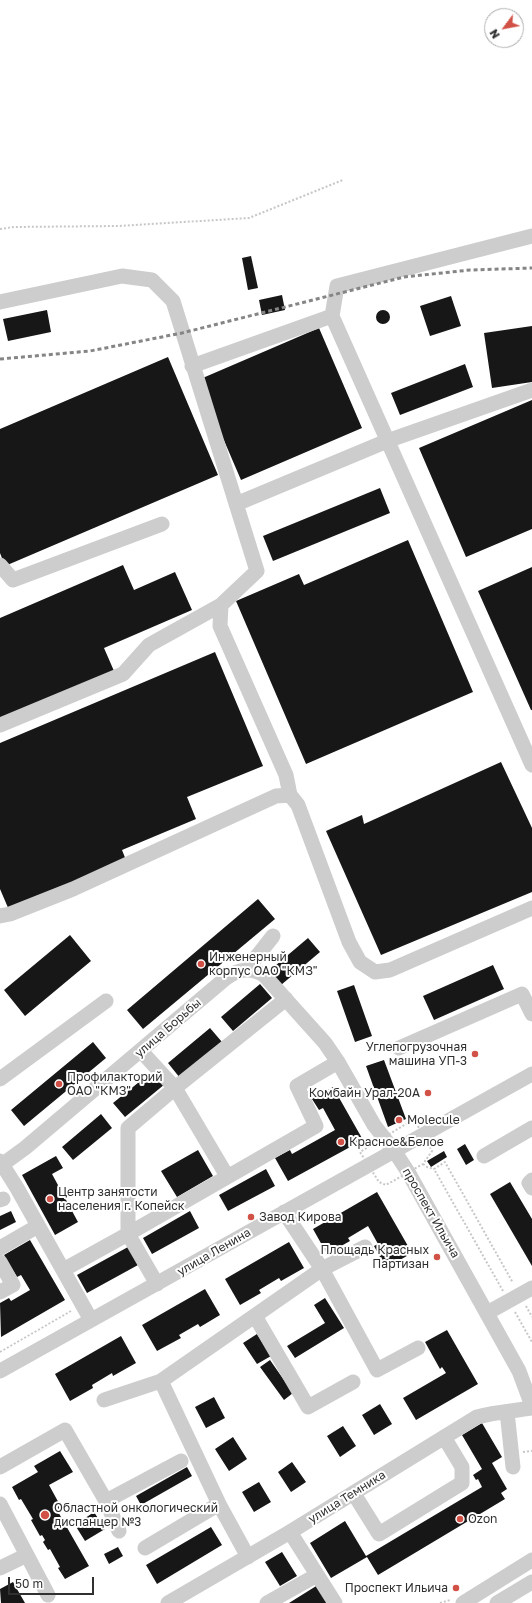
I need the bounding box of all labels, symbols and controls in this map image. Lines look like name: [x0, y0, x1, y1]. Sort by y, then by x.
north arrow: [484, 8, 524, 48]
text: N: [487, 27, 502, 41]
place label: Инженерный корпус ОАО "КМЗ": [209, 950, 317, 978]
marker: Инженерный корпус ОАО "КМЗ": [196, 959, 206, 969]
street label: улица Борьбы: [132, 995, 204, 1061]
place label: Углепогрузочная машина УП-3: [366, 1040, 467, 1068]
marker: Углепогрузочная машина УП-3: [470, 1049, 480, 1059]
place label: Профилакторий ОАО "КМЗ": [67, 1070, 162, 1098]
marker: Профилакторий ОАО "КМЗ": [54, 1079, 64, 1089]
place label: Комбайн Урал-20А: [309, 1086, 420, 1100]
marker: Комбайн Урал-20А: [423, 1088, 433, 1098]
place label: Molecule: [407, 1113, 460, 1127]
marker: Molecule: [394, 1115, 404, 1125]
place label: Красное&Белое: [349, 1135, 444, 1149]
marker: Красное&Белое: [336, 1137, 346, 1147]
street label: проспект Ильича: [399, 1165, 463, 1261]
place label: Центр занятости населения г. Копейск: [58, 1185, 185, 1213]
marker: Центр занятости населения г. Копейск: [45, 1194, 55, 1204]
place label: Завод Кирова: [259, 1210, 341, 1224]
marker: Завод Кирова: [246, 1212, 256, 1222]
street label: улица Ленина: [175, 1225, 253, 1279]
place label: Площадь Красных Партизан: [320, 1243, 429, 1271]
marker: Площадь Красных Партизан: [432, 1252, 442, 1262]
street label: улица Темника: [306, 1467, 388, 1527]
place label: Областной онкологический диспанцер №3: [54, 1501, 218, 1529]
marker: Областной онкологический диспанцер №3: [39, 1509, 51, 1521]
place label: Ozon: [468, 1512, 497, 1526]
marker: Ozon: [455, 1514, 465, 1524]
scale bar: [10, 1569, 96, 1595]
text: 50 m: [15, 1576, 43, 1591]
place label: Проспект Ильича: [345, 1581, 448, 1595]
marker: Проспект Ильича: [451, 1583, 461, 1593]

